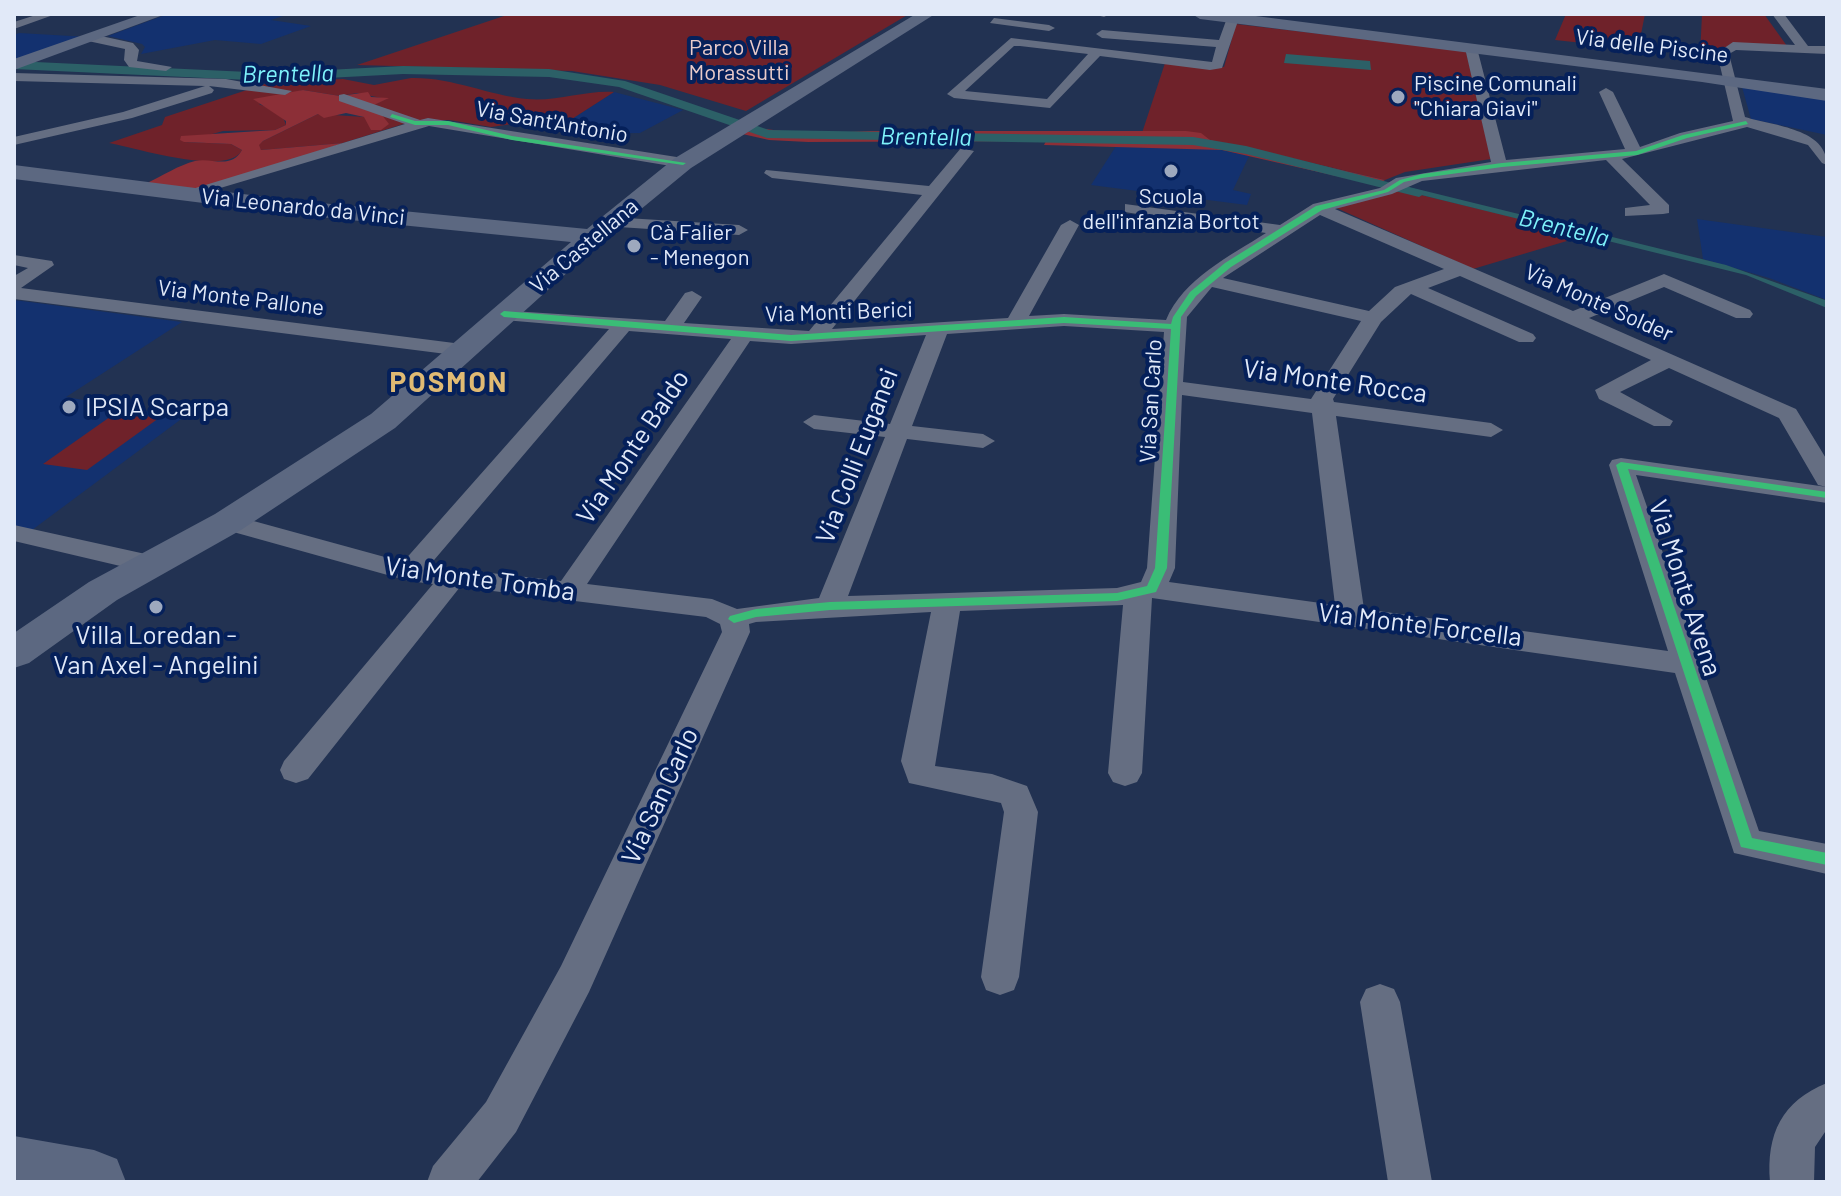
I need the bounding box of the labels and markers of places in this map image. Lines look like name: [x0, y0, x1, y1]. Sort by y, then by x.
place label: Piscine Comunali "Chiara Giavi": [1414, 71, 1577, 122]
marker: Piscine Comunali "Chiara Giavi": [1389, 88, 1407, 106]
marker: Scuola dell'infanzia Bortot: [1162, 162, 1180, 180]
place label: Scuola dell'infanzia Bortot: [1082, 184, 1260, 236]
place label: Cà Falier - Menegon: [650, 220, 750, 272]
marker: Cà Falier - Menegon: [625, 237, 643, 255]
place label: IPSIA Scarpa: [85, 391, 229, 423]
marker: IPSIA Scarpa: [60, 398, 78, 416]
marker: Villa Loredan - Van Axel - Angelini: [147, 598, 165, 616]
place label: Villa Loredan - Van Axel - Angelini: [53, 619, 259, 680]

